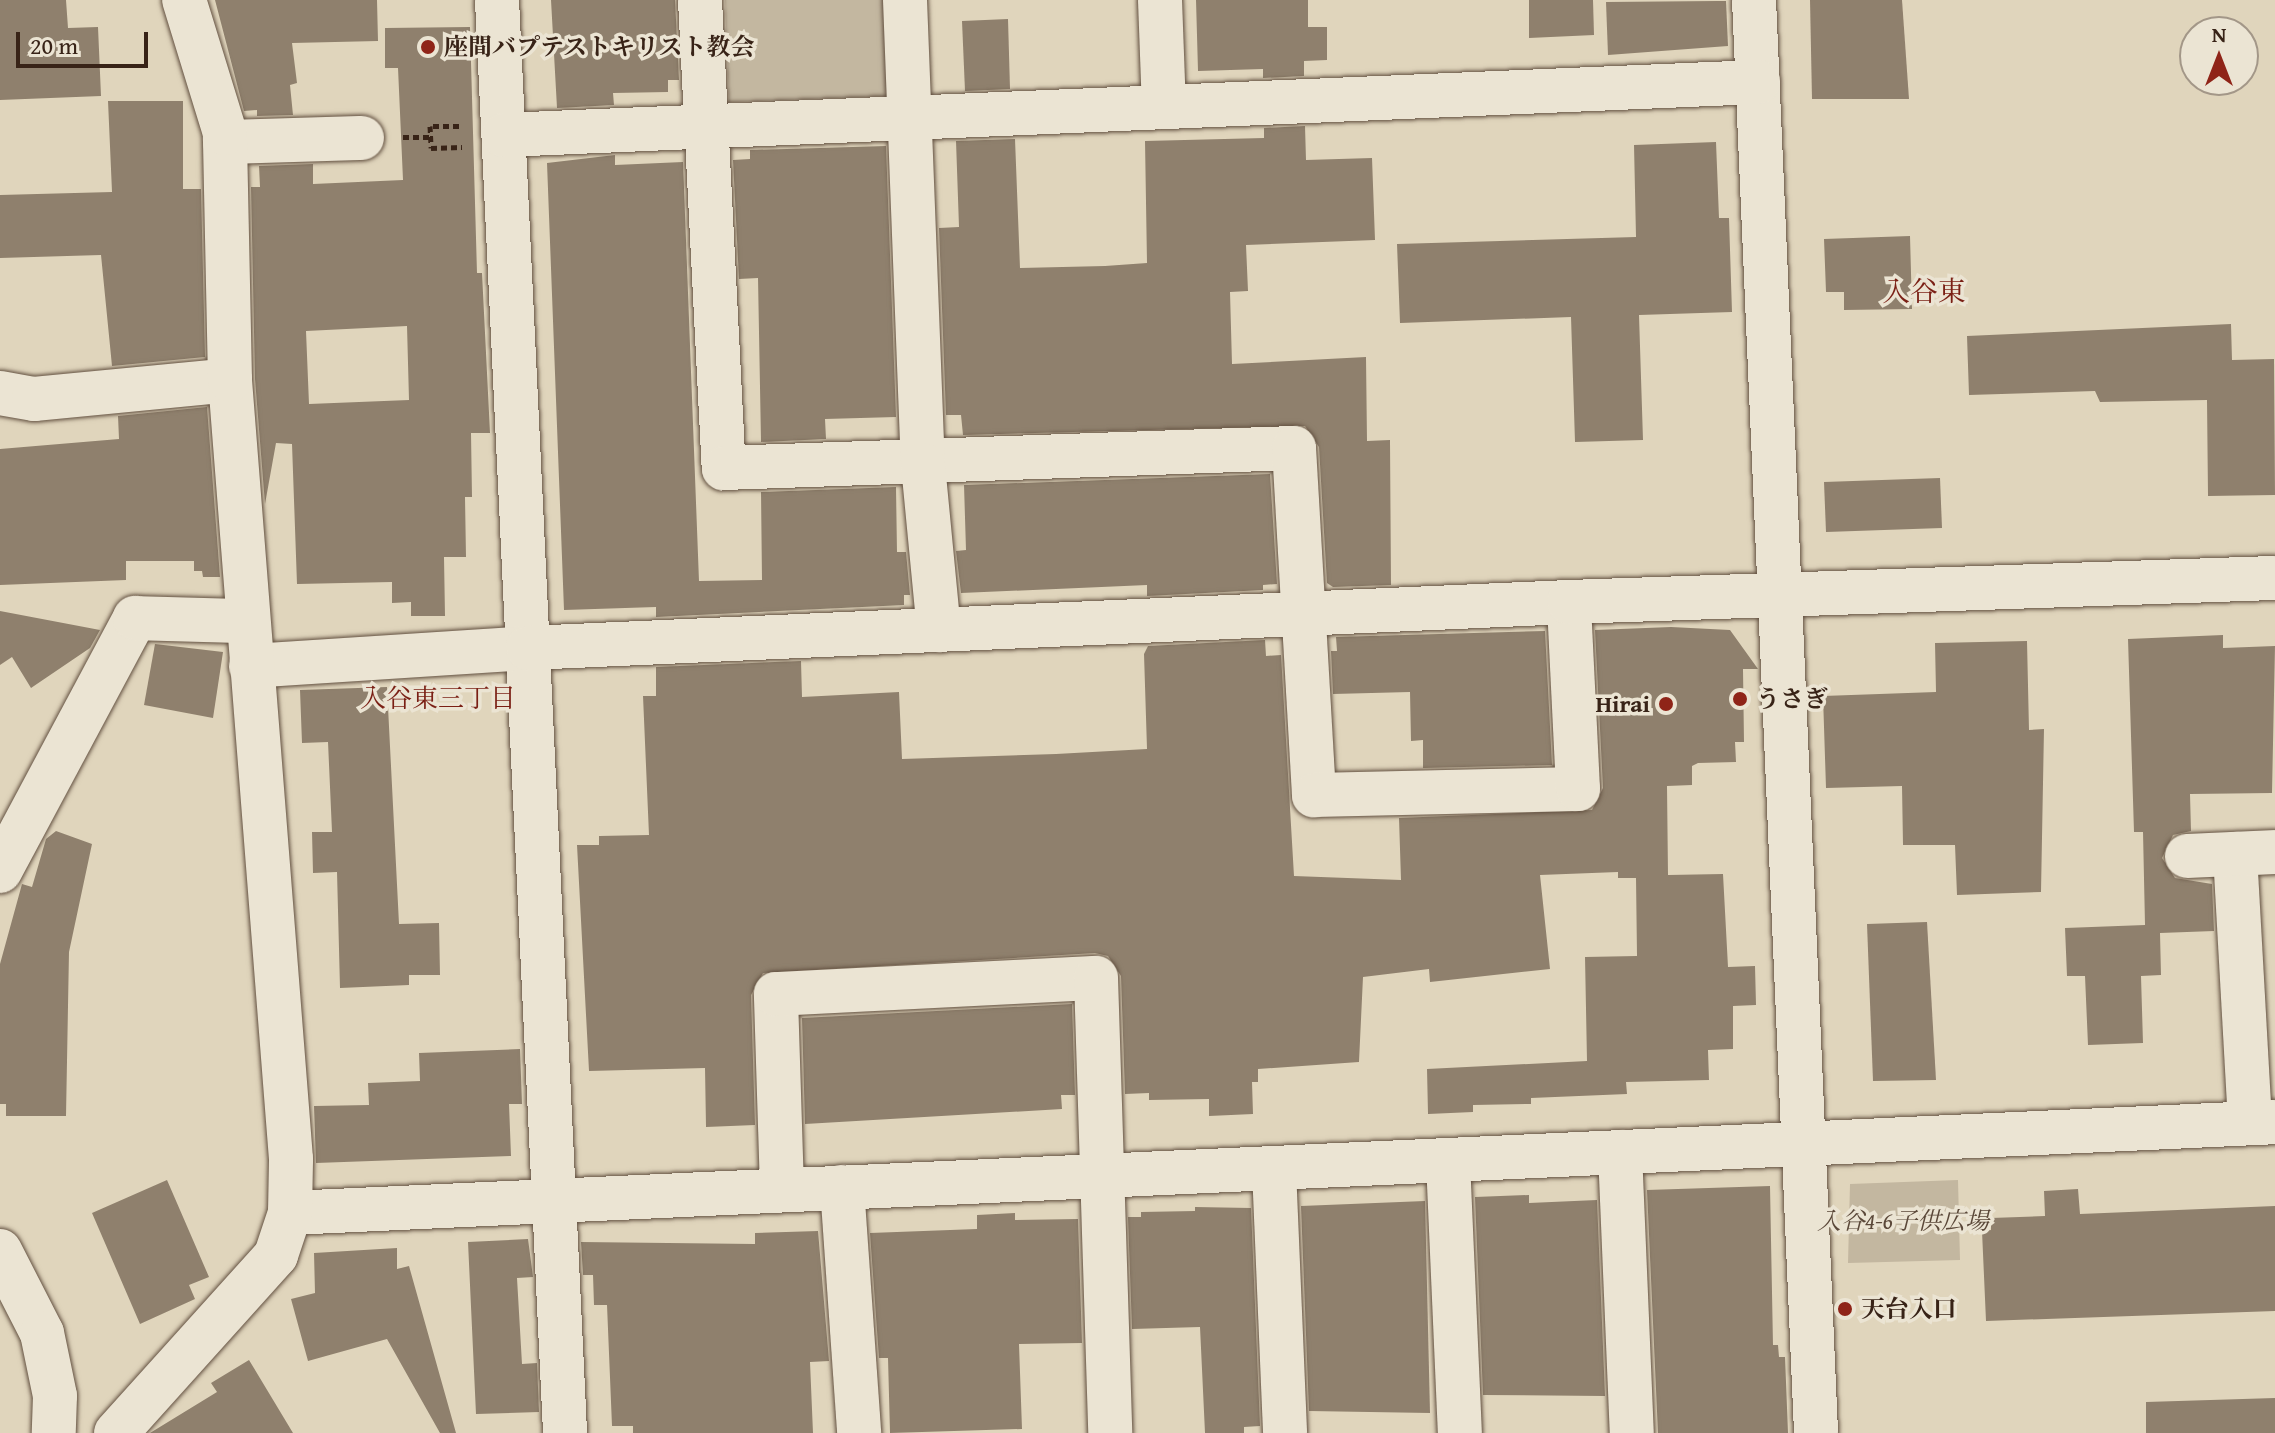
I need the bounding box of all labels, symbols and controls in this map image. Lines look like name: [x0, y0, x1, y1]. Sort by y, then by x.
scale bar: [20, 16, 152, 66]
north arrow: [2179, 16, 2259, 96]
text: N: [2212, 18, 2226, 50]
text: 20 m: [30, 28, 78, 63]
place label: 座間バプテストキリスト教会: [444, 33, 756, 61]
marker: 座間バプテストキリスト教会: [419, 38, 437, 56]
district label: 入谷東: [1882, 274, 1966, 308]
district label: 入谷東三丁目: [360, 682, 516, 714]
place label: うさぎ: [1756, 685, 1828, 713]
place label: Hirai: [1595, 690, 1650, 718]
marker: うさぎ: [1731, 690, 1749, 708]
marker: Hirai: [1657, 695, 1675, 713]
park label: 入谷4-6子供広場: [1817, 1207, 1989, 1235]
place label: 天台入口: [1861, 1295, 1957, 1323]
marker: 天台入口: [1836, 1300, 1854, 1318]

